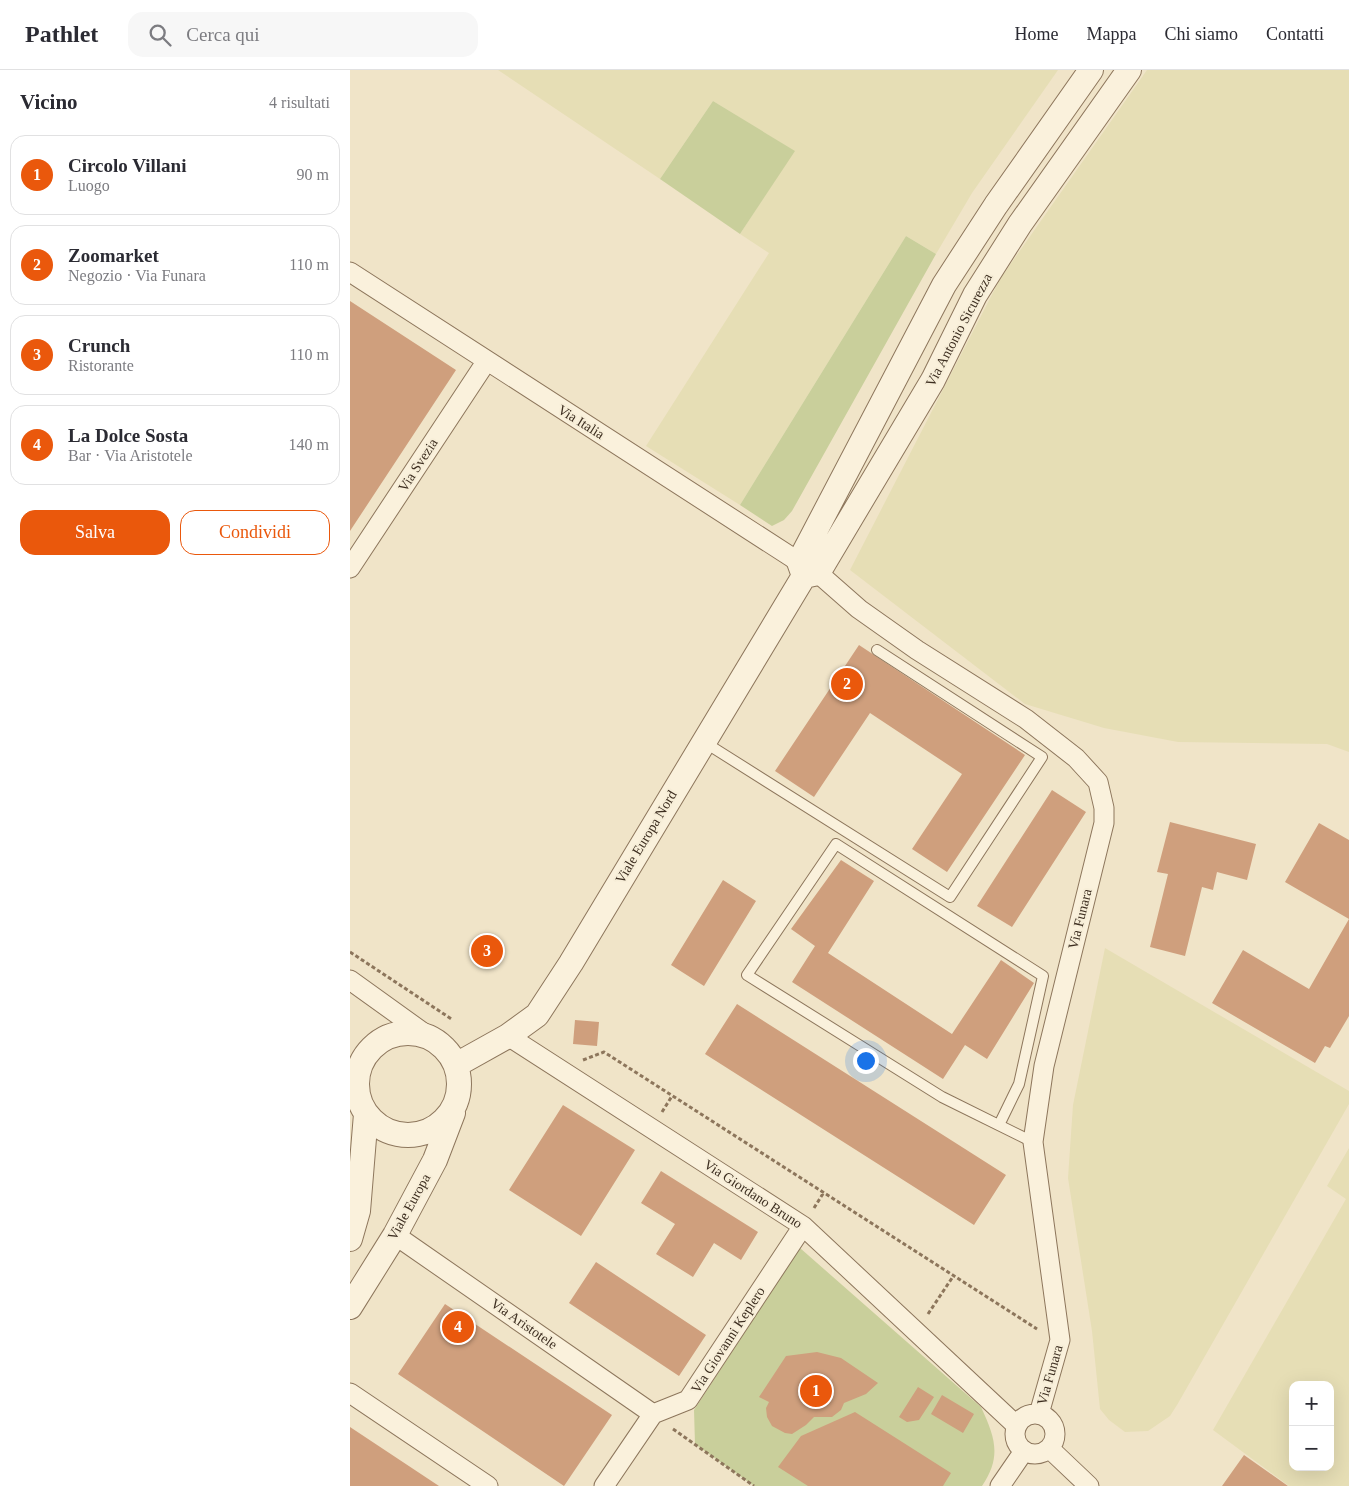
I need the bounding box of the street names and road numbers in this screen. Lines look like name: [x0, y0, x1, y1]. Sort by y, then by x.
street label: Via Antonio Sicurezza: [923, 270, 996, 389]
street label: Via Italia: [555, 402, 608, 442]
street label: Via Svezia: [395, 435, 441, 494]
street label: Viale Europa Nord: [612, 788, 680, 886]
street label: Via Funara: [1065, 886, 1095, 951]
street label: Via Giordano Bruno: [701, 1157, 805, 1231]
street label: Viale Europa: [385, 1171, 434, 1243]
street label: Via Giovanni Keplero: [688, 1284, 768, 1396]
street label: Via Aristotele: [488, 1296, 560, 1352]
street label: Via Funara: [1034, 1342, 1066, 1407]

